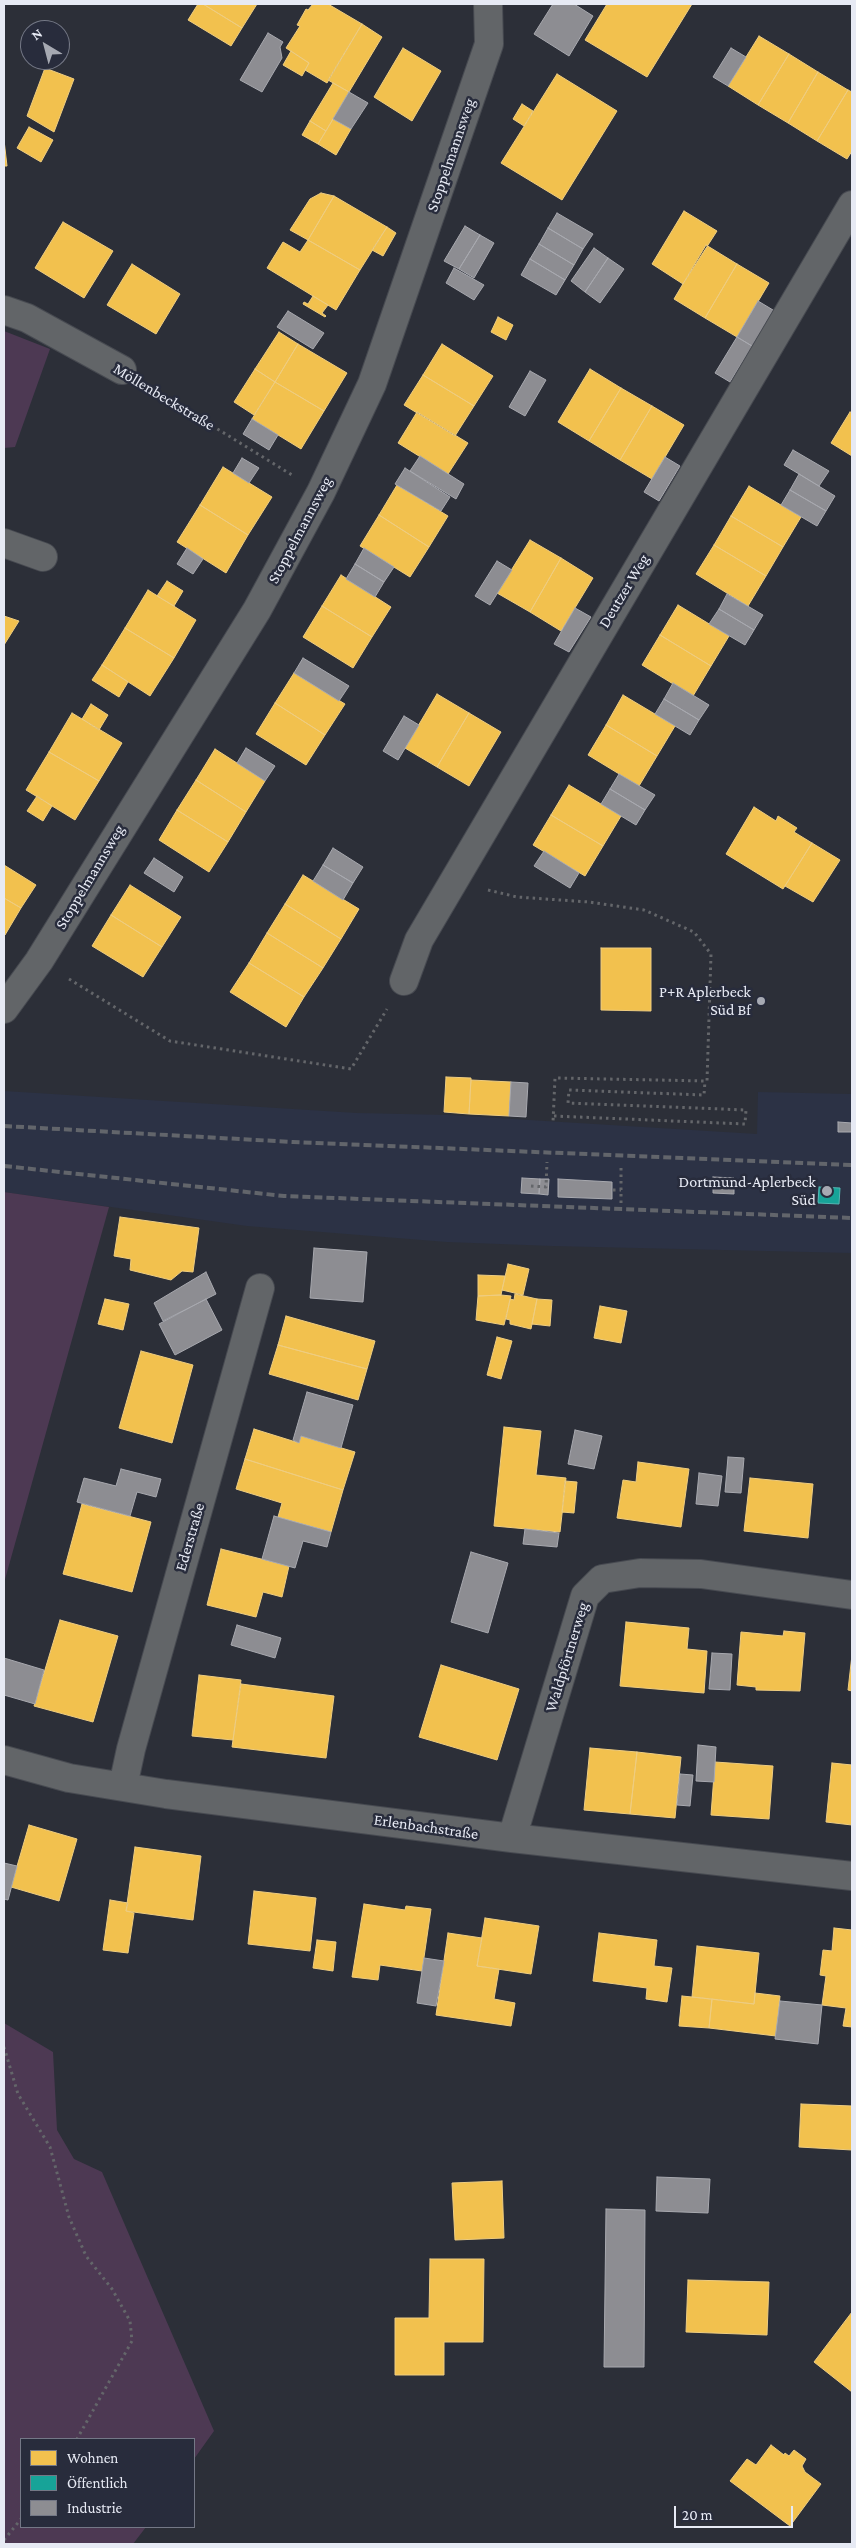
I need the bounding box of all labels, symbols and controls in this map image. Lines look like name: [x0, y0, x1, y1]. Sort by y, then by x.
north arrow: [20, 20, 70, 70]
text: N: [28, 25, 45, 43]
street label: Stoppelmannsweg: [423, 96, 479, 214]
street label: Möllenbeckstraße: [110, 359, 218, 435]
street label: Stoppelmannsweg: [264, 473, 336, 587]
street label: Deutzer Weg: [594, 551, 654, 631]
street label: Stoppelmannsweg: [51, 821, 129, 933]
place label: P+R Aplerbeck Süd Bf: [659, 982, 751, 1020]
marker: P+R Aplerbeck Süd Bf: [755, 995, 767, 1007]
place label: Dortmund-Aplerbeck Süd: [679, 1172, 816, 1210]
marker: Dortmund-Aplerbeck Süd: [820, 1184, 834, 1198]
street label: Ederstraße: [171, 1501, 209, 1573]
street label: Waldpförtnerweg: [541, 1600, 593, 1714]
street label: Erlenbachstraße: [373, 1810, 479, 1844]
legend: [20, 2438, 195, 2528]
text: Wohnen: [67, 2450, 118, 2466]
text: Öffentlich: [67, 2475, 128, 2491]
scale bar: [676, 2496, 795, 2528]
text: Industrie: [67, 2500, 122, 2516]
text: 20 m: [682, 2507, 713, 2523]

